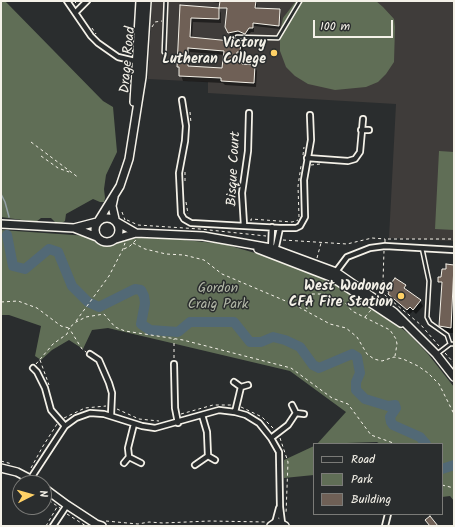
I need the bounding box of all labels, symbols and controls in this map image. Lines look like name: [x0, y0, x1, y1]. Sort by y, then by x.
scale bar: [315, 12, 395, 38]
text: 100 m: [320, 17, 350, 36]
street label: Drage Road: [118, 26, 140, 94]
place label: Victory Lutheran College: [162, 37, 266, 70]
marker: Victory Lutheran College: [269, 48, 279, 58]
street label: Bisque Court: [225, 131, 245, 207]
place label: West Wodonga CFA Fire Station: [289, 280, 393, 312]
park label: Gordon Craig Park: [188, 282, 248, 314]
marker: West Wodonga CFA Fire Station: [396, 291, 406, 301]
legend: [313, 443, 443, 515]
text: Road: [351, 450, 375, 469]
text: Park: [351, 470, 373, 489]
north arrow: [12, 475, 52, 515]
text: N: [34, 489, 52, 498]
text: Building: [351, 490, 391, 509]

